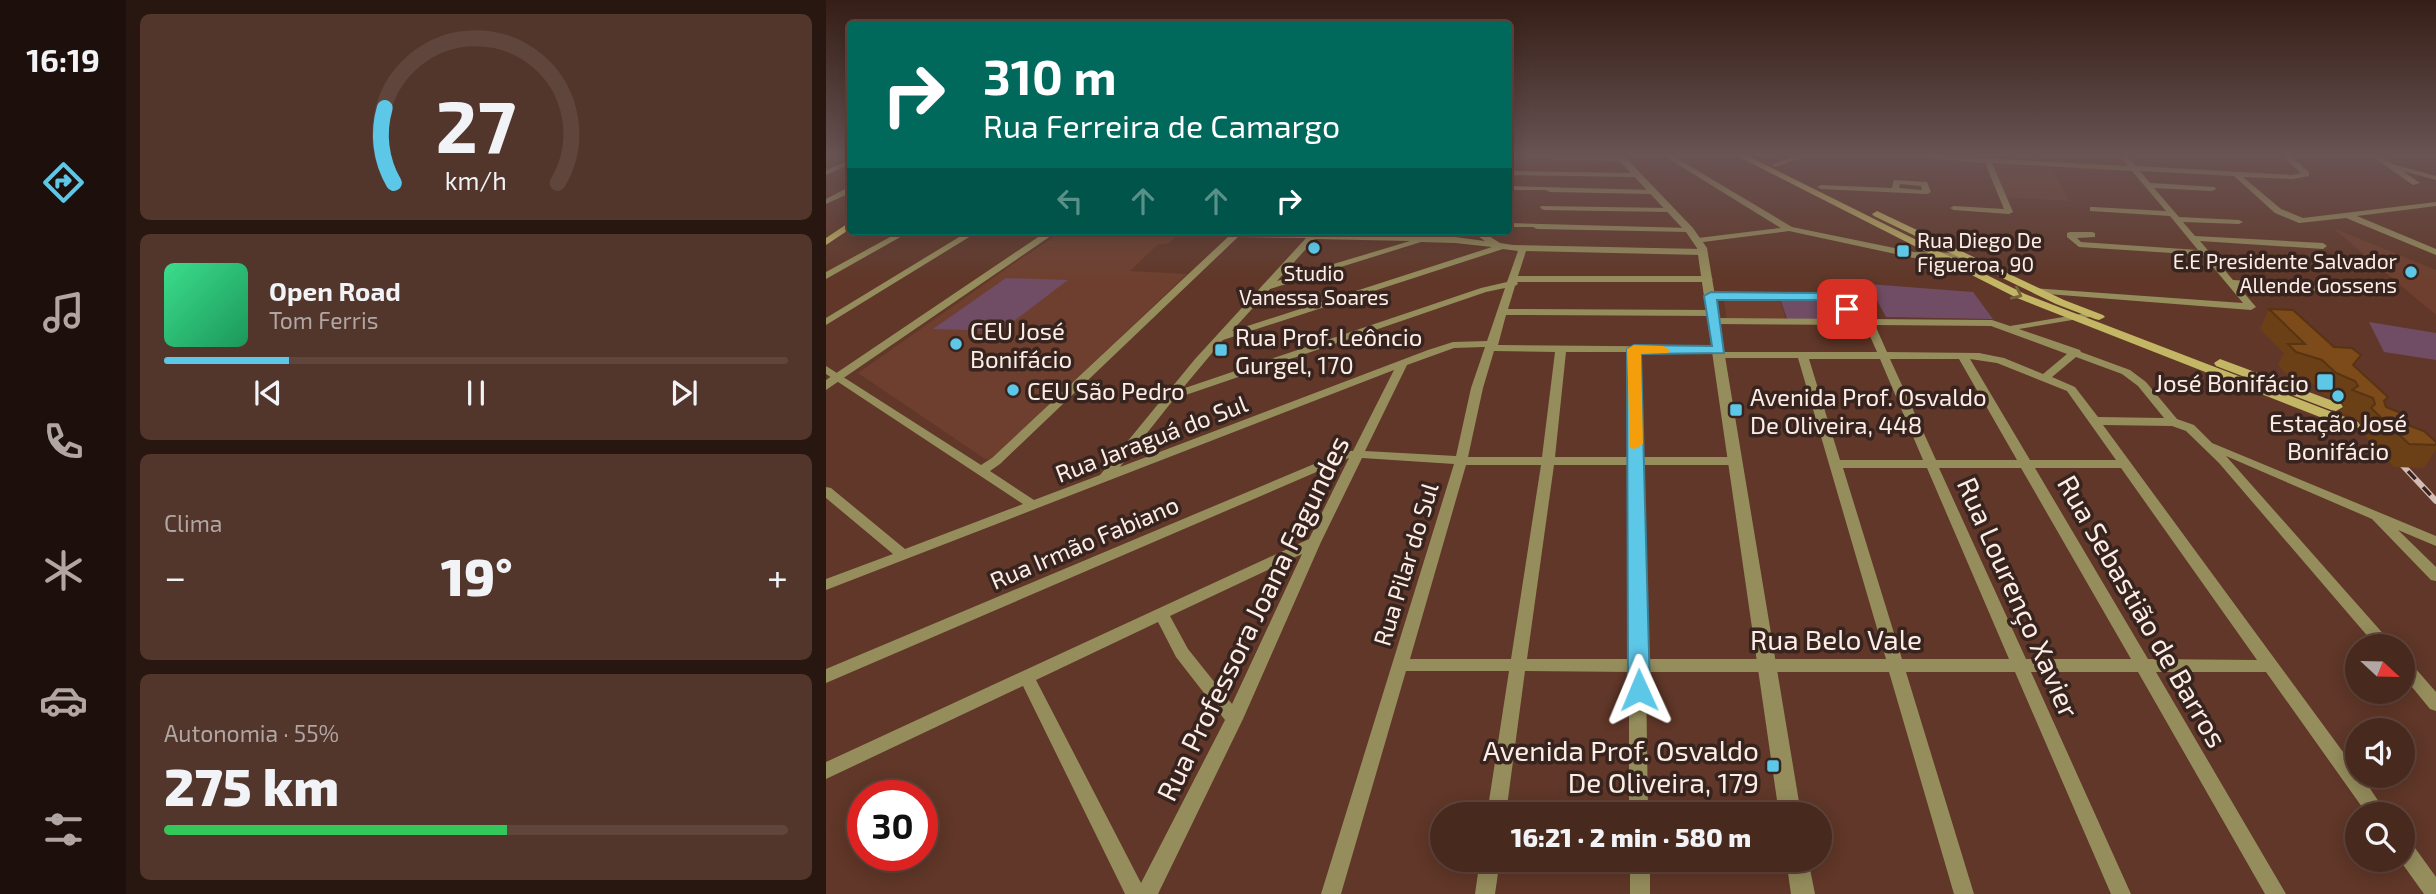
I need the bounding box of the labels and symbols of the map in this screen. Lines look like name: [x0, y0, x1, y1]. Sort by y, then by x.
place label: Rua Diego De Figueroa, 90: [1917, 227, 2042, 276]
marker: Studio Vanessa Soares: [1306, 240, 1322, 256]
marker: Rua Diego De Figueroa, 90: [1895, 243, 1911, 259]
place label: E.E Presidente Salvador Allende Gossens: [2173, 248, 2398, 297]
place label: Studio Vanessa Soares: [1239, 260, 1389, 309]
marker: E.E Presidente Salvador Allende Gossens: [2403, 264, 2419, 280]
pin: [1817, 279, 1877, 339]
one-way arrow: [2010, 286, 2022, 300]
place label: CEU José Bonifácio: [970, 316, 1072, 373]
place label: Rua Prof. Leôncio Gurgel, 170: [1235, 322, 1422, 379]
marker: CEU José Bonifácio: [948, 336, 964, 352]
marker: Rua Prof. Leôncio Gurgel, 170: [1213, 342, 1229, 358]
place label: José Bonifácio: [2155, 368, 2309, 397]
marker: José Bonifácio: [2315, 372, 2335, 392]
place label: CEU São Pedro: [1027, 376, 1185, 405]
marker: CEU São Pedro: [1005, 382, 1021, 398]
place label: Avenida Prof. Osvaldo De Oliveira, 448: [1750, 382, 1987, 439]
street label: Rua Jaraguá do Sul: [1051, 388, 1251, 488]
marker: Estação José Bonifácio: [2330, 388, 2346, 404]
marker: Avenida Prof. Osvaldo De Oliveira, 448: [1728, 402, 1744, 418]
place label: Estação José Bonifácio: [2269, 408, 2407, 465]
street label: Rua Professora Joana Fagundes: [1149, 430, 1355, 806]
street label: Rua Sebastião de Barros: [2051, 469, 2235, 753]
street label: Rua Lourenço Xavier: [1950, 472, 2087, 723]
street label: Rua Pilar do Sul: [1366, 479, 1444, 649]
street label: Rua Irmão Fabiano: [985, 489, 1183, 595]
street label: Rua Belo Vale: [1750, 622, 1922, 656]
north arrow: [2345, 634, 2415, 704]
position arrow: [1602, 653, 1676, 727]
place label: Avenida Prof. Osvaldo De Oliveira, 179: [1483, 733, 1759, 799]
marker: Avenida Prof. Osvaldo De Oliveira, 179: [1765, 758, 1781, 774]
speed limit sign: 30: [847, 780, 938, 871]

